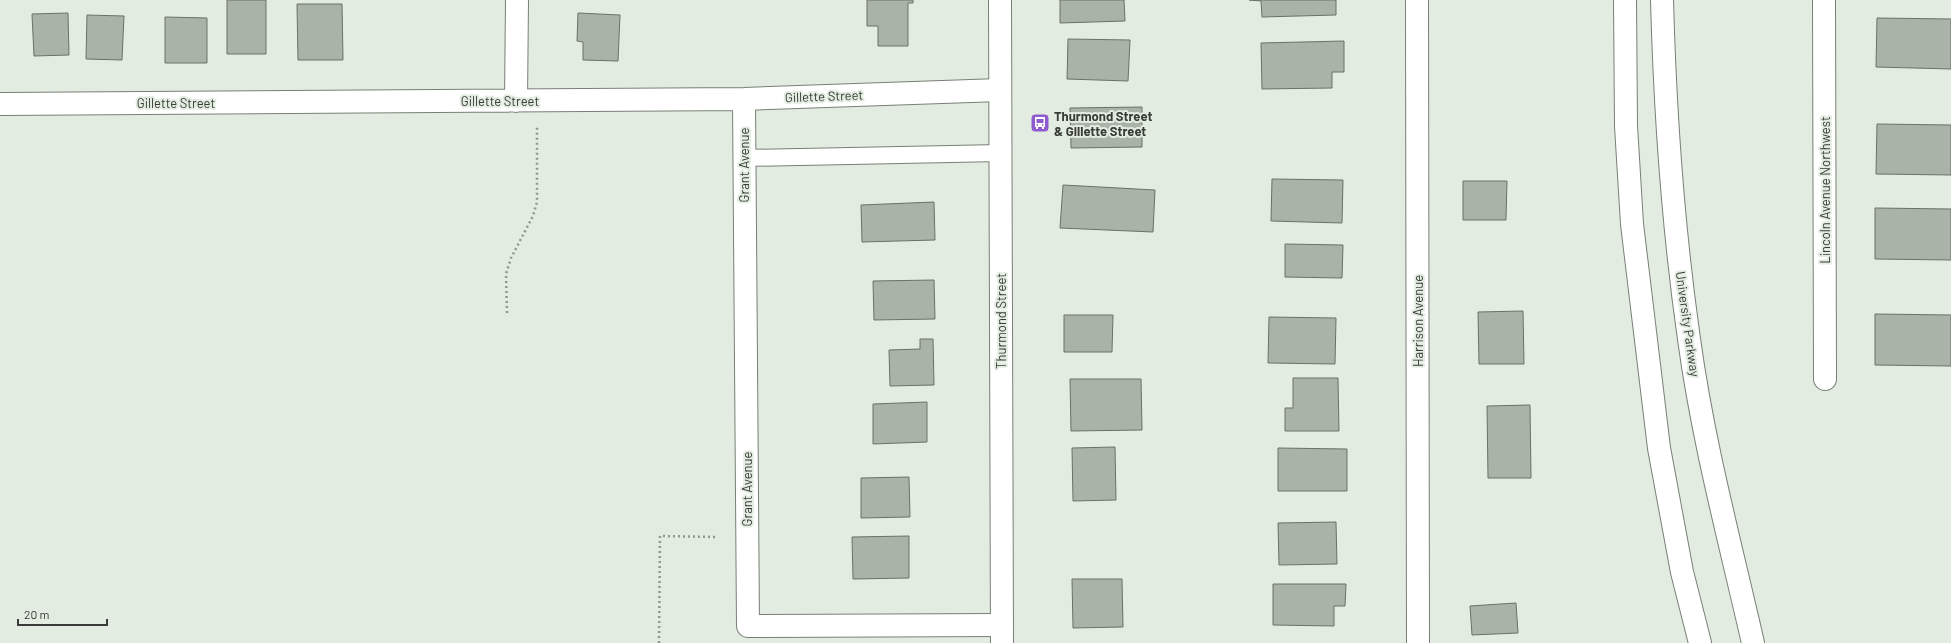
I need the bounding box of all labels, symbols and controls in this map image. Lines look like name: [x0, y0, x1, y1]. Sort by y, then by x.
street label: Gillette Street: [785, 87, 863, 105]
street label: Gillette Street: [461, 93, 539, 109]
street label: Gillette Street: [137, 95, 215, 111]
place label: Thurmond Street & Gillette Street: [1054, 108, 1152, 139]
bus stop icon: Thurmond Street & Gillette Street: [1029, 112, 1051, 134]
street label: Lincoln Avenue Northwest: [1817, 116, 1833, 264]
street label: Grant Avenue: [736, 127, 752, 202]
street label: University Parkway: [1673, 270, 1703, 378]
street label: Thurmond Street: [993, 273, 1009, 369]
street label: Harrison Avenue: [1410, 275, 1426, 367]
street label: Grant Avenue: [739, 451, 755, 526]
scale bar: [18, 601, 107, 627]
text: 20 m: [24, 607, 50, 621]

